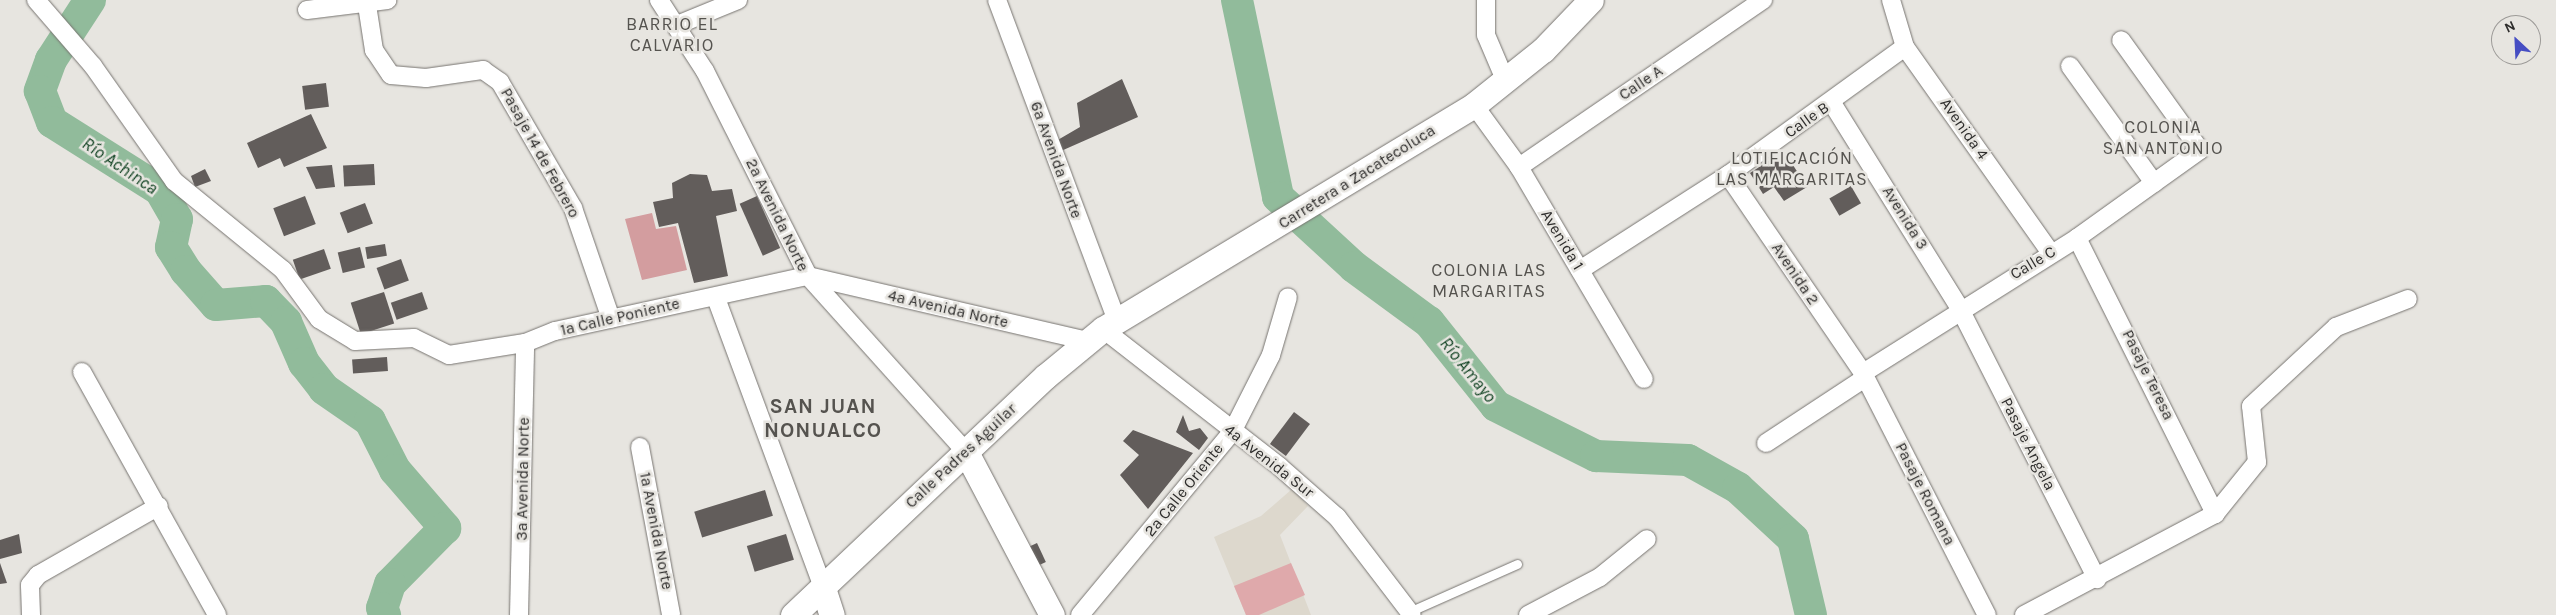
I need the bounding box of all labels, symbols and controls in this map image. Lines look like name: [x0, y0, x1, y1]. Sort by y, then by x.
district label: BARRIO EL CALVARIO: [625, 14, 719, 56]
north arrow: [2491, 15, 2541, 65]
text: N: [2502, 17, 2518, 37]
street label: Calle A: [1615, 61, 1667, 105]
street label: Pasaje 14 de Febrero: [496, 85, 584, 221]
street label: Avenida 4: [1936, 95, 1992, 163]
street label: Calle B: [1781, 98, 1833, 142]
street label: 6a Avenida Norte: [1026, 99, 1086, 221]
district label: COLONIA SAN ANTONIO: [2101, 117, 2225, 160]
street label: Carretera a Zacatecoluca: [1275, 121, 1439, 233]
water label: Río Achinca: [78, 133, 162, 199]
district label: LOTIFICACIÓN LAS MARGARITAS: [1714, 148, 1870, 190]
street label: 2a Avenida Norte: [741, 155, 813, 275]
street label: Avenida 3: [1878, 183, 1932, 253]
street label: Avenida 1: [1537, 206, 1587, 274]
street label: Avenida 2: [1767, 239, 1823, 309]
street label: Calle C: [2007, 242, 2059, 284]
district label: COLONIA LAS MARGARITAS: [1430, 260, 1548, 302]
street label: 4a Avenida Norte: [886, 286, 1010, 332]
street label: 1a Calle Poniente: [559, 294, 681, 340]
street label: Pasaje Teresa: [2118, 327, 2178, 423]
water label: Río Amayo: [1435, 333, 1501, 407]
district label: SAN JUAN NONUALCO: [763, 393, 883, 443]
street label: Pasaje Angela: [1996, 395, 2060, 493]
street label: Calle Padres Aguilar: [902, 400, 1020, 512]
street label: 3a Avenida Norte: [512, 417, 534, 541]
street label: 4a Avenida Sur: [1220, 420, 1318, 502]
street label: 2a Calle Oriente: [1141, 439, 1227, 541]
street label: Pasaje Romana: [1891, 439, 1959, 549]
street label: 1a Avenida Norte: [635, 471, 677, 591]

